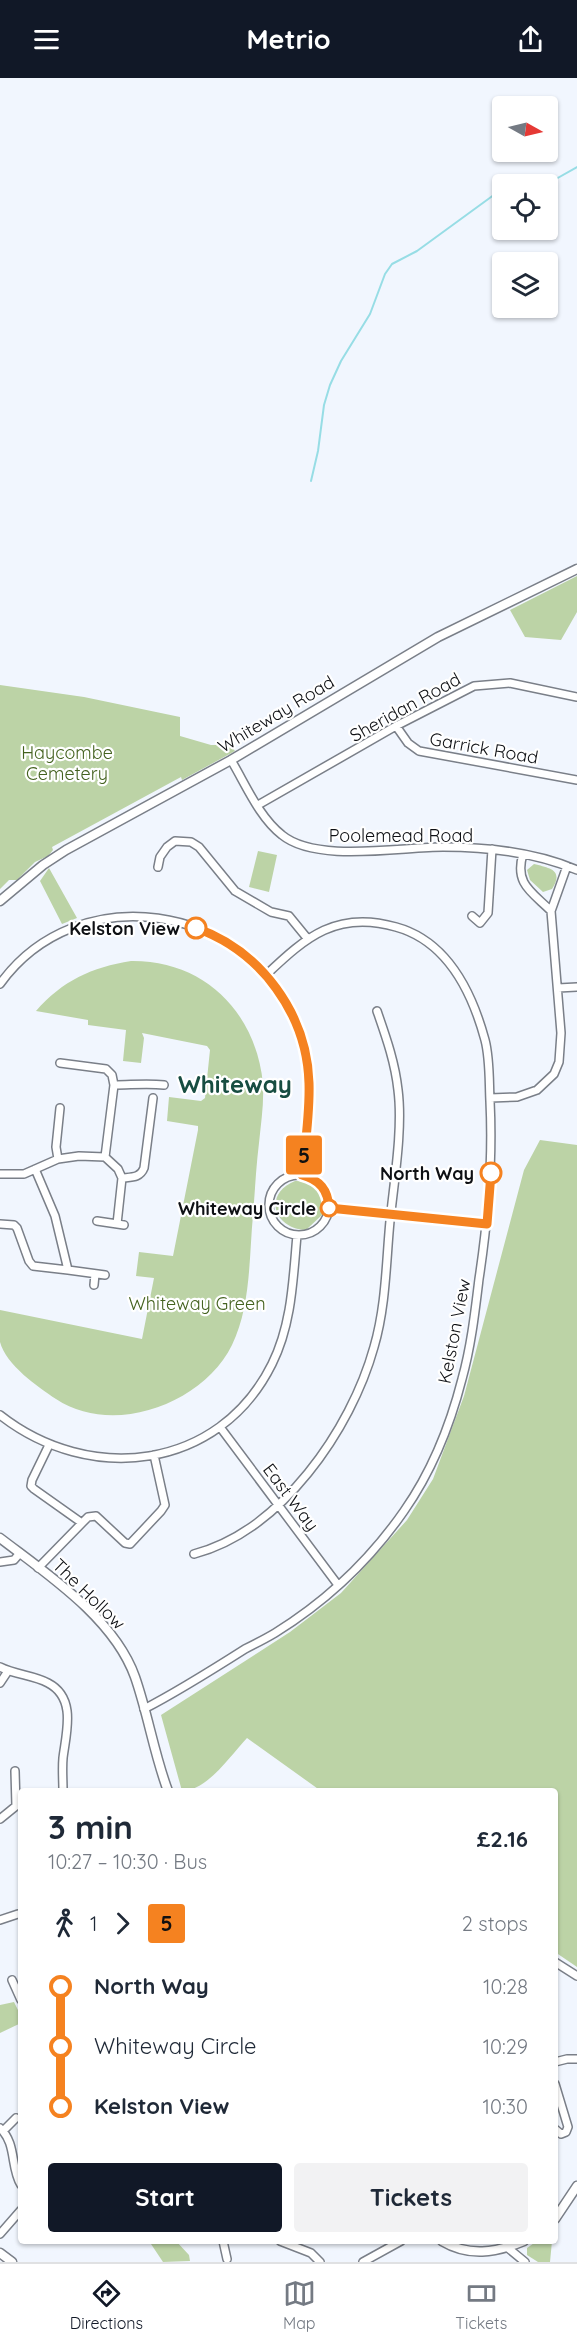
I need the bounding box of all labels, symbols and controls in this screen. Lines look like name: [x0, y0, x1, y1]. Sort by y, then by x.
text: Metrio: [246, 22, 331, 56]
icon: menu: [30, 23, 63, 56]
icon: share: [514, 23, 547, 56]
north arrow: [492, 96, 558, 162]
map controls: [492, 96, 558, 318]
button: locate: [492, 174, 558, 240]
button: layers: [492, 252, 558, 318]
street label: Sheridan Road: [346, 667, 464, 747]
street label: Whiteway Road: [214, 670, 338, 758]
street label: Garrick Road: [428, 727, 540, 769]
park label: Haycombe Cemetery: [21, 741, 113, 785]
street label: Poolemead Road: [329, 824, 473, 847]
place label: Kelston View: [69, 917, 180, 940]
marker: Kelston View: [185, 917, 207, 939]
district label: Whiteway: [178, 1069, 292, 1099]
line badge: 5: [284, 1136, 324, 1174]
text: 5: [298, 1142, 310, 1168]
place label: North Way: [380, 1162, 474, 1185]
marker: North Way: [480, 1162, 502, 1184]
place label: Whiteway Circle: [178, 1197, 316, 1220]
marker: Whiteway Circle: [320, 1199, 338, 1217]
street label: Kelston View: [433, 1277, 475, 1385]
park label: Whiteway Green: [128, 1292, 266, 1315]
street label: East Way: [258, 1459, 324, 1535]
street label: The Hollow: [48, 1554, 130, 1634]
text: 3 min: [48, 1806, 133, 1847]
text: £2.16: [477, 1825, 528, 1853]
text: 10:27 – 10:30 · Bus: [48, 1849, 207, 1874]
icon: walk: [48, 1907, 81, 1940]
icon: forward: [106, 1907, 139, 1940]
text: 5: [160, 1910, 173, 1936]
text: 1: [90, 1911, 97, 1936]
text: 2 stops: [462, 1911, 528, 1936]
text: North Way: [94, 1972, 209, 2000]
text: 10:28: [483, 1974, 528, 1999]
text: Whiteway Circle: [94, 2032, 256, 2060]
text: 10:29: [483, 2034, 528, 2059]
text: Kelston View: [94, 2092, 229, 2120]
text: 10:30: [483, 2094, 528, 2119]
button: Start: [48, 2163, 282, 2232]
button: Tickets: [294, 2163, 528, 2232]
tab: Directions: [70, 2277, 143, 2333]
tab: Map: [283, 2277, 316, 2333]
tab: Tickets: [455, 2277, 507, 2333]

